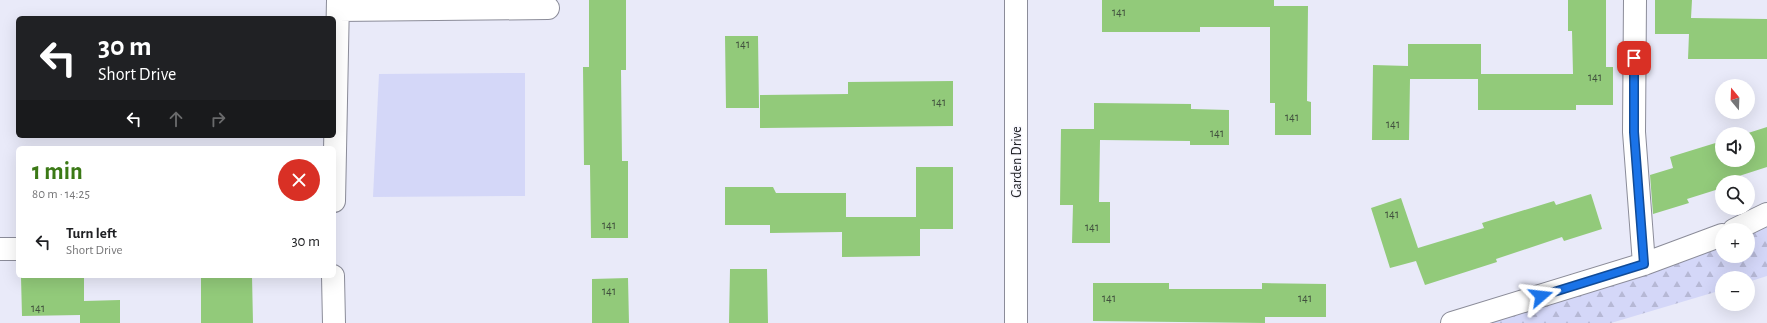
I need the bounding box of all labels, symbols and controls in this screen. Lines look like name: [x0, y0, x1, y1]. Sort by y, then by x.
house number: 141: [1112, 6, 1126, 18]
icon: left: [32, 32, 84, 84]
text: 30 m: [98, 33, 151, 61]
house number: 141: [736, 38, 750, 50]
pin: [1617, 41, 1651, 75]
icon: arrive: [1623, 47, 1645, 69]
text: Short Drive: [98, 66, 176, 84]
house number: 141: [1588, 71, 1602, 83]
north arrow: [1715, 79, 1755, 119]
map controls: [1715, 79, 1755, 311]
house number: 141: [932, 96, 946, 108]
icon: left: [123, 108, 145, 130]
icon: ahead: [165, 108, 187, 130]
icon: right: [207, 108, 229, 130]
house number: 141: [1285, 111, 1299, 123]
house number: 141: [1386, 118, 1400, 130]
street label: Garden Drive: [1010, 126, 1024, 198]
house number: 141: [1210, 127, 1224, 139]
button: sound: [1715, 127, 1755, 167]
button: close: [278, 159, 320, 201]
text: 1 min: [32, 160, 83, 184]
button: search: [1715, 175, 1755, 215]
text: 80 m · 14:25: [32, 188, 90, 201]
house number: 141: [1385, 208, 1399, 220]
house number: 141: [602, 219, 616, 231]
house number: 141: [1085, 221, 1099, 233]
button: +: [1715, 223, 1755, 263]
text: Turn left: [66, 226, 117, 241]
icon: left: [32, 231, 54, 253]
text: 30 m: [291, 234, 320, 249]
text: Short Drive: [66, 244, 123, 257]
button: −: [1715, 271, 1755, 311]
position arrow: [1520, 275, 1562, 317]
house number: 141: [602, 285, 616, 297]
house number: 141: [1102, 292, 1116, 304]
house number: 141: [1298, 292, 1312, 304]
house number: 141: [31, 302, 45, 314]

